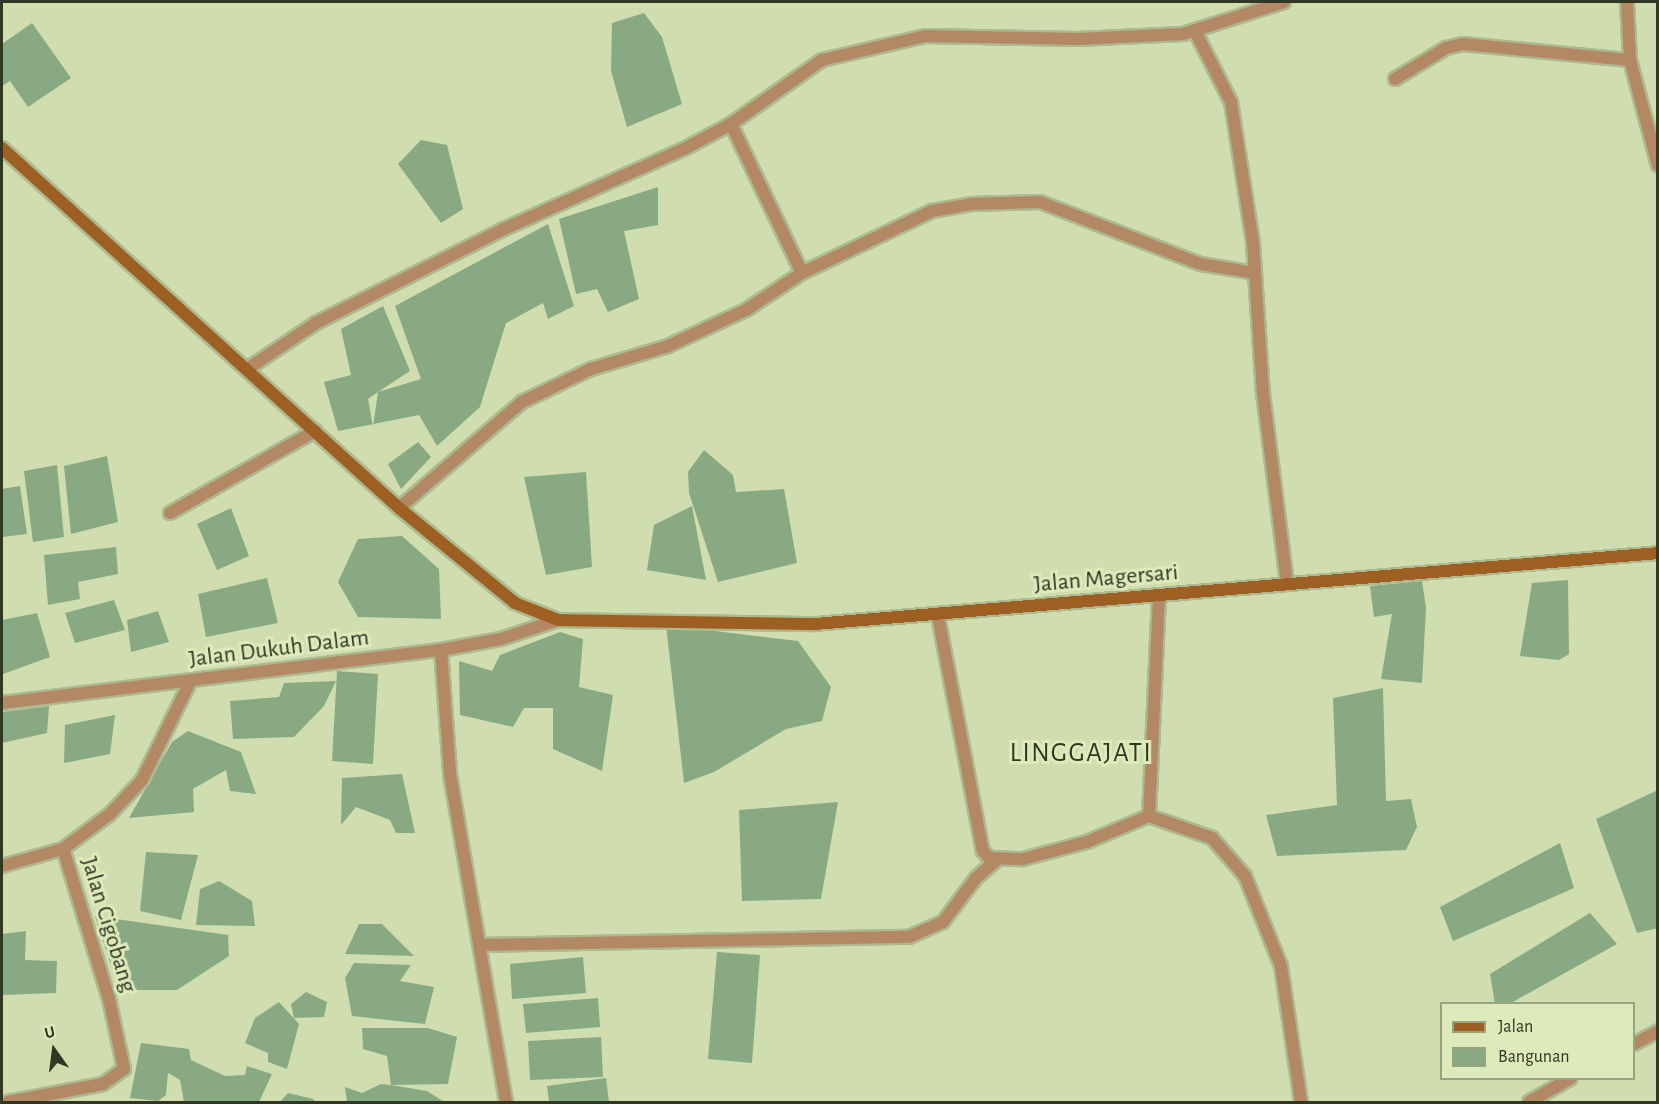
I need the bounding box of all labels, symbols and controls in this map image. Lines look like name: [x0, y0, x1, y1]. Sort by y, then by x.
street label: Jalan Magersari: [1033, 558, 1179, 600]
street label: Jalan Dukuh Dalam: [187, 624, 371, 674]
district label: LINGGAJATI: [1010, 737, 1152, 769]
street label: Jalan Cigobang: [74, 854, 142, 996]
legend: [1440, 1002, 1635, 1080]
text: Jalan: [1498, 1018, 1533, 1036]
north arrow: [24, 1020, 84, 1080]
text: U: [43, 1024, 57, 1042]
text: Bangunan: [1498, 1048, 1570, 1066]

